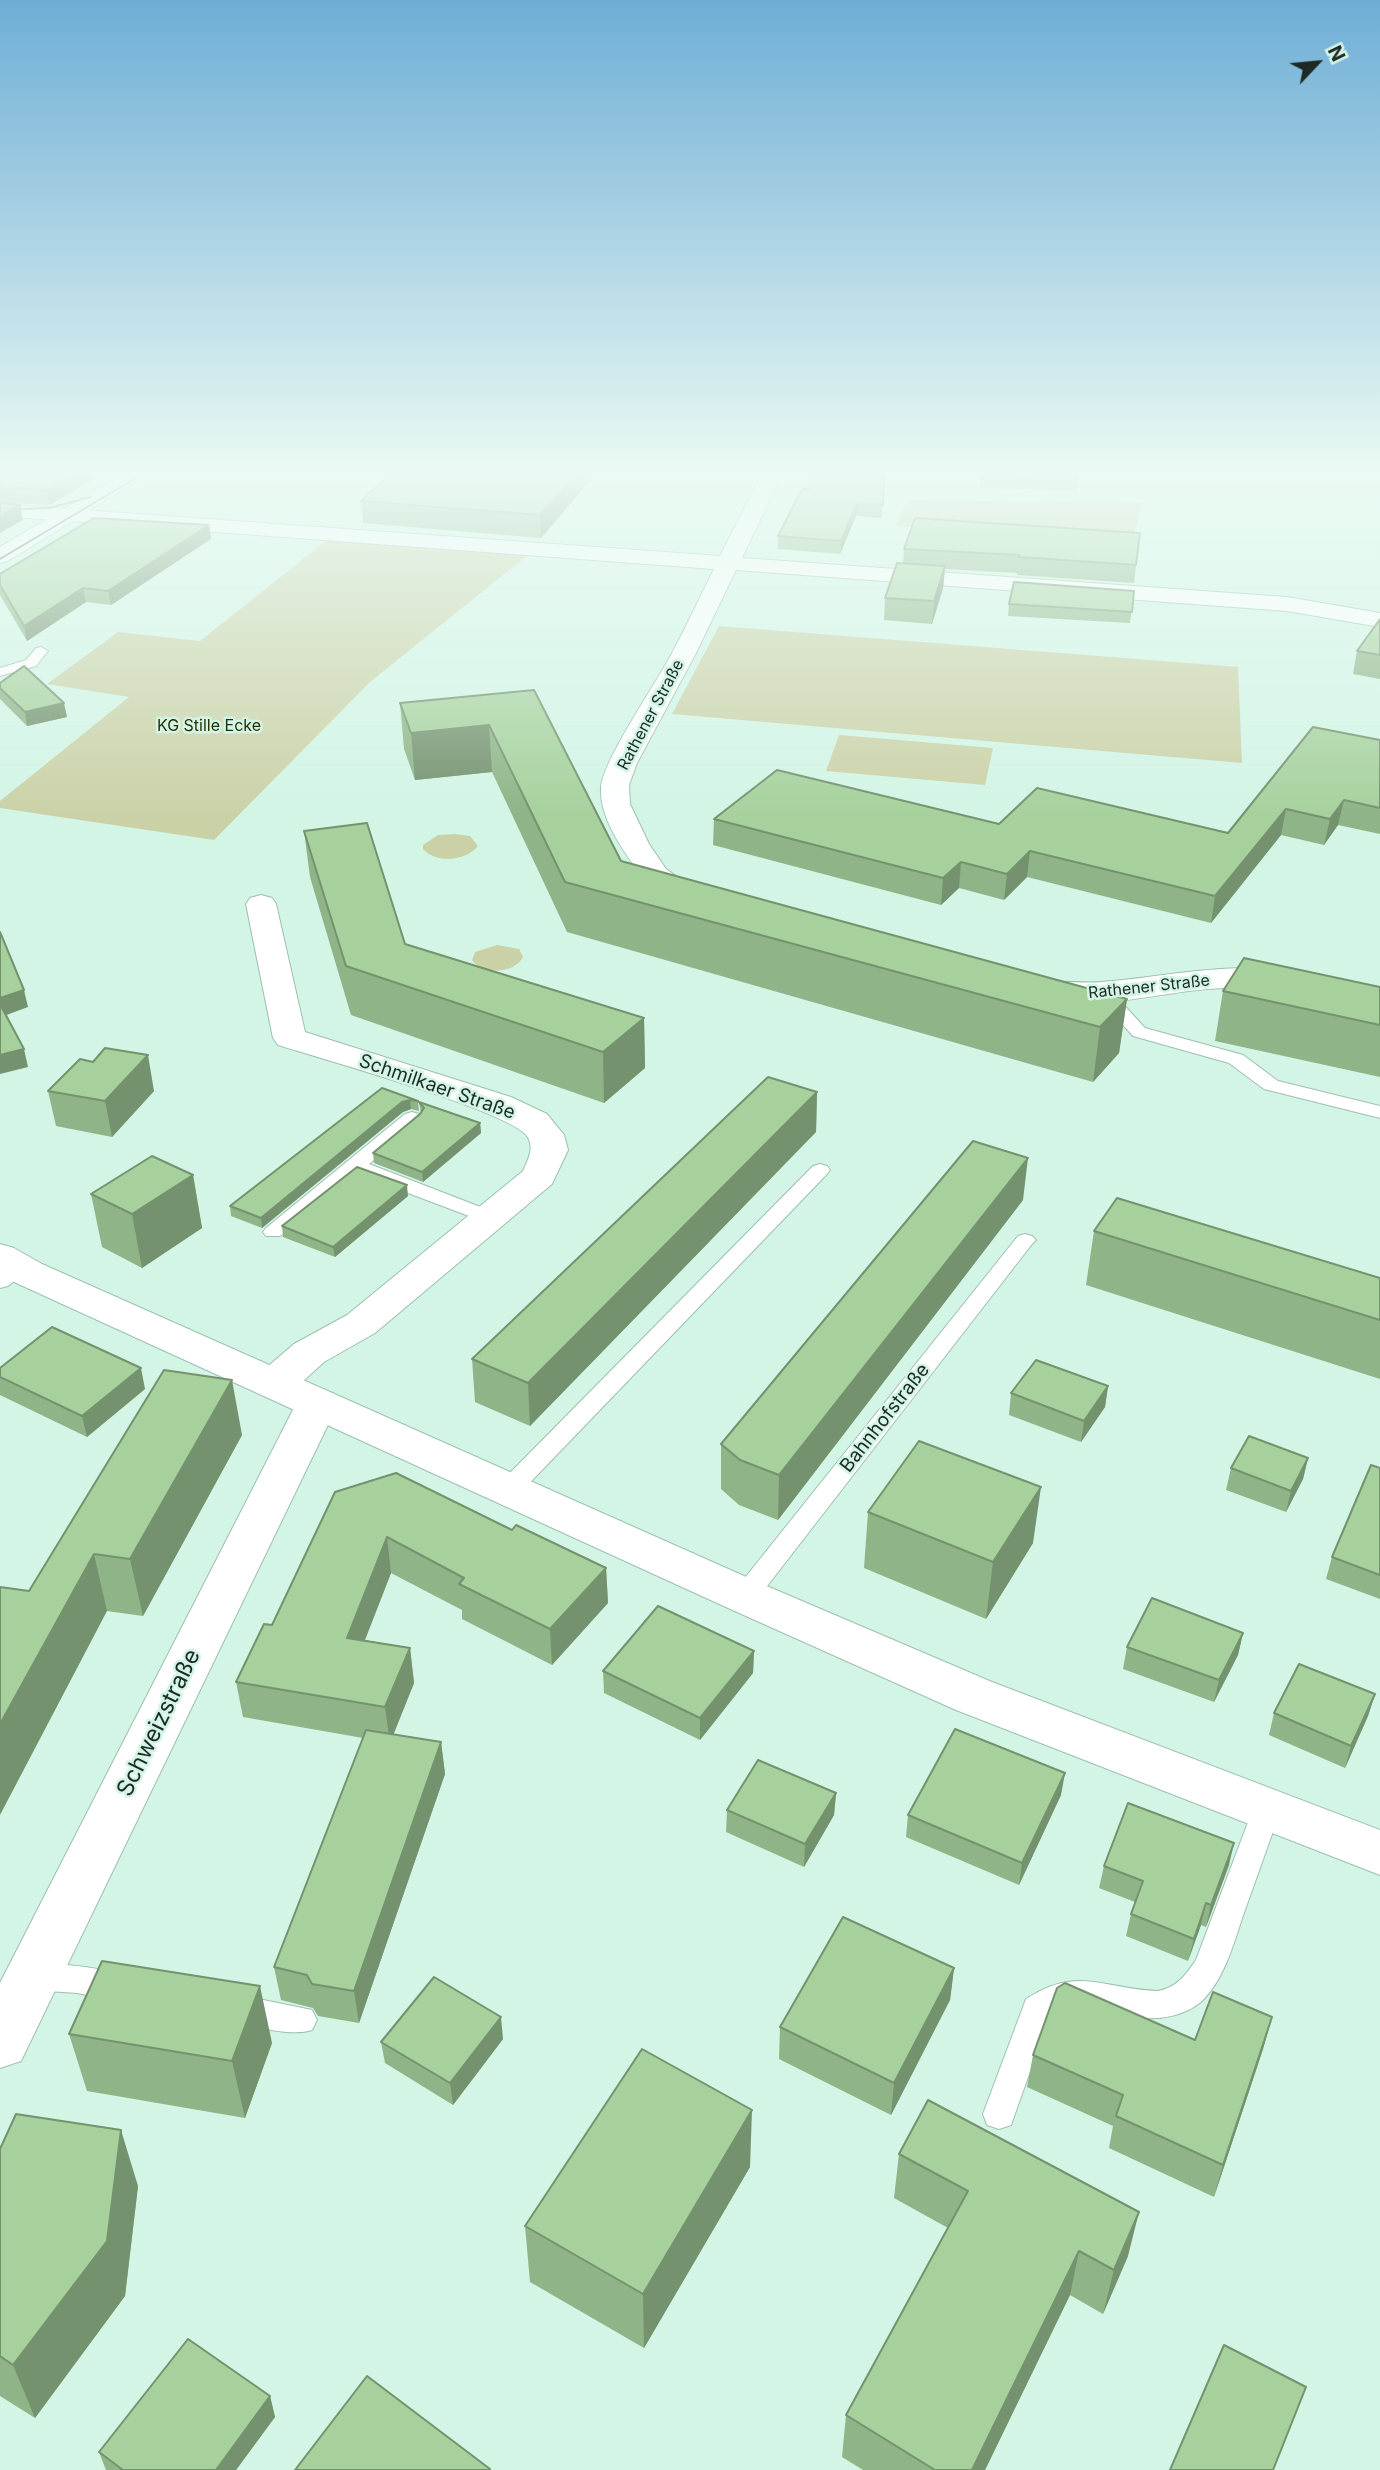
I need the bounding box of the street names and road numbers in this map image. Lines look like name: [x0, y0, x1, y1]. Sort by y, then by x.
street label: Rathener Straße: [614, 657, 688, 773]
street label: Rathener Straße: [1087, 971, 1211, 1003]
street label: Schmilkaer Straße: [356, 1050, 518, 1124]
street label: Bahnhofstraße: [835, 1359, 935, 1477]
street label: Schweizstraße: [111, 1645, 207, 1801]

